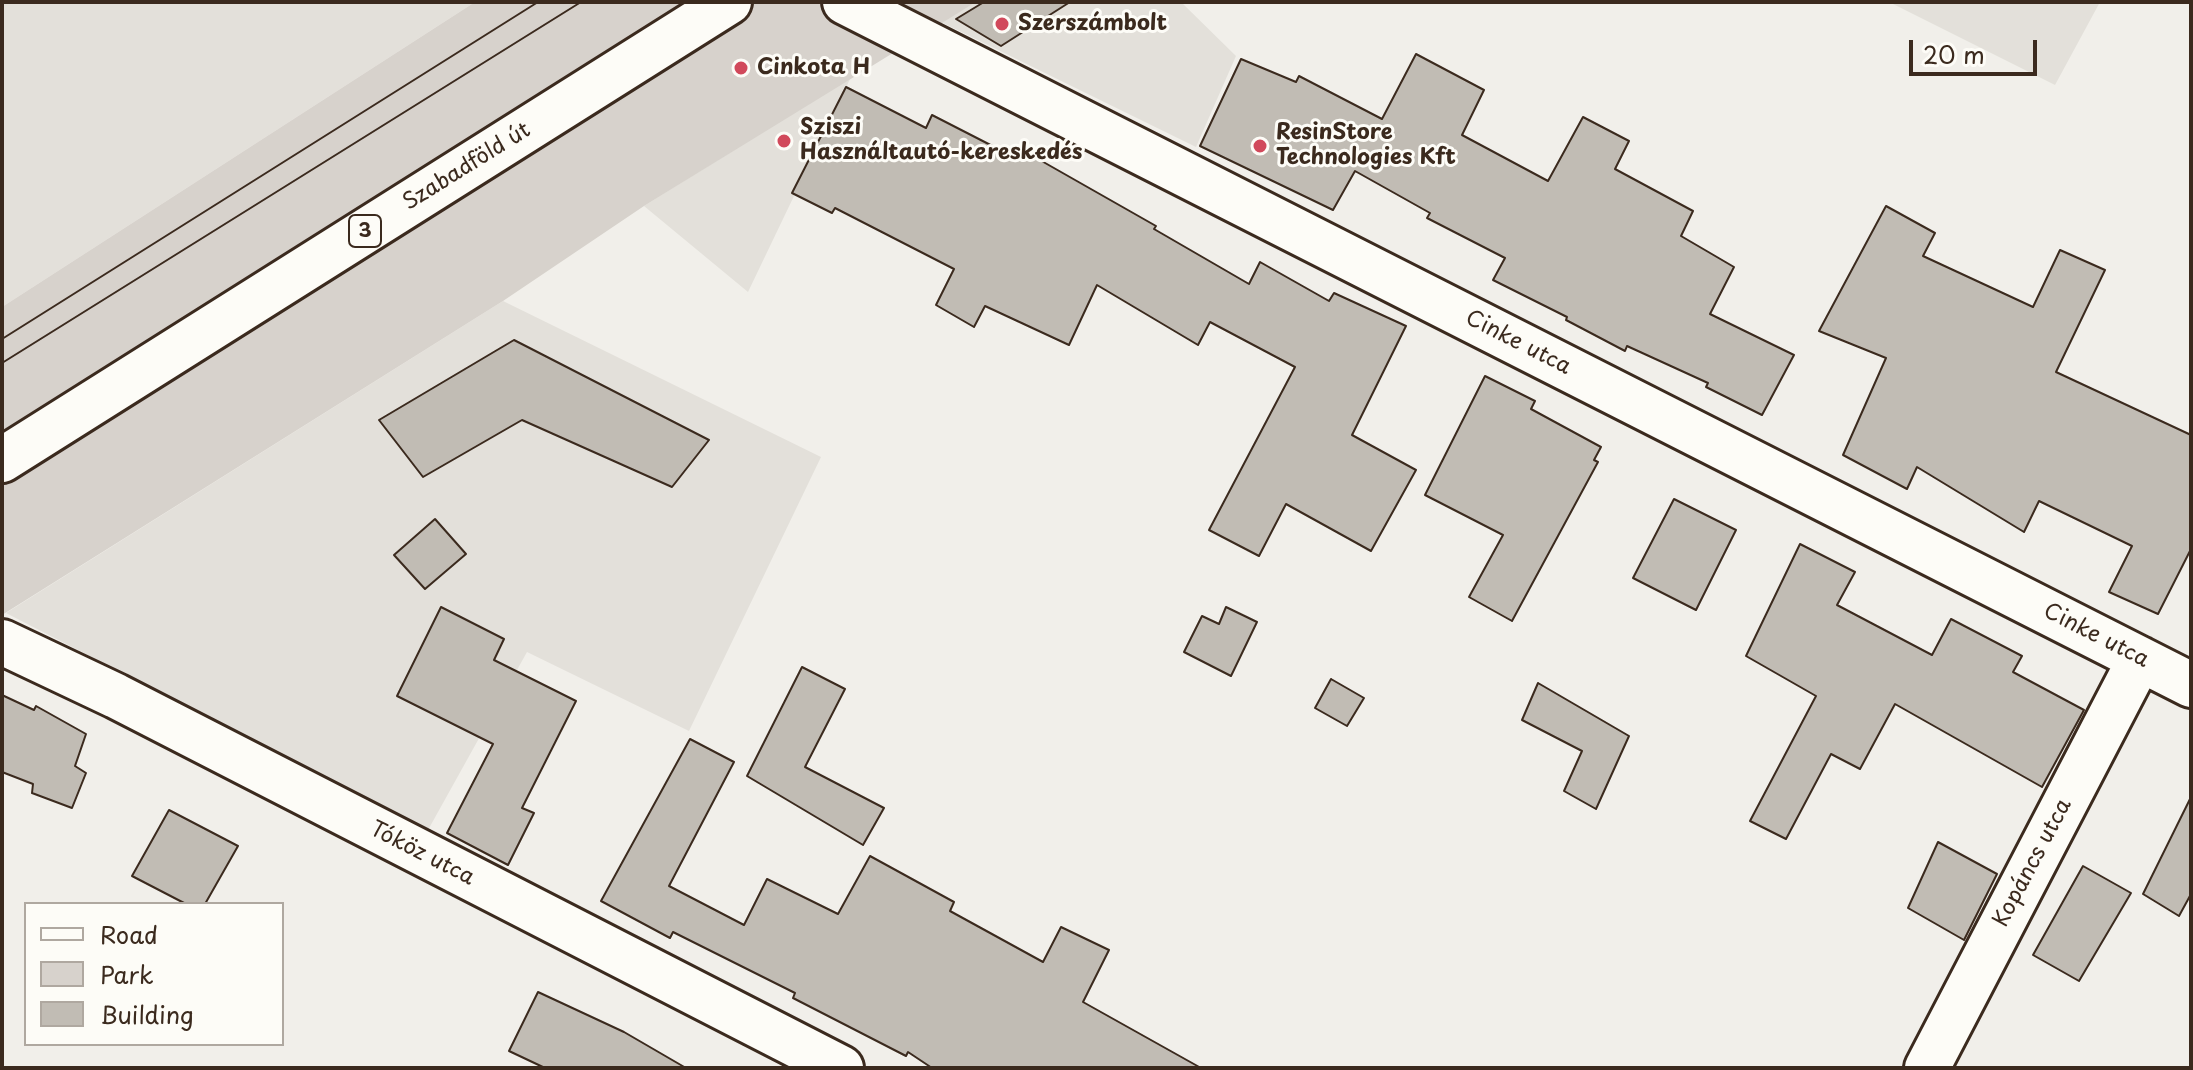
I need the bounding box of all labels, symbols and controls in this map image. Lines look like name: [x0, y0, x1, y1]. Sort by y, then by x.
place label: Szerszámbolt: [1018, 11, 1167, 37]
marker: Szerszámbolt: [993, 15, 1011, 33]
scale bar: [1913, 24, 2041, 74]
text: 20 m: [1923, 36, 1985, 72]
place label: Cinkota H: [757, 55, 870, 81]
marker: Cinkota H: [732, 59, 750, 77]
place label: Sziszi Használtautó-kereskedés: [800, 115, 1083, 166]
street label: Szabadföld út: [398, 117, 536, 217]
place label: ResinStore Technologies Kft: [1276, 120, 1456, 172]
marker: Sziszi Használtautó-kereskedés: [775, 132, 793, 150]
marker: ResinStore Technologies Kft: [1251, 137, 1269, 155]
road number: 3: [349, 215, 381, 247]
street label: Cinke utca: [1461, 305, 1575, 381]
street label: Cinke utca: [2039, 598, 2153, 674]
street label: Kopáncs utca: [1988, 794, 2078, 932]
street label: Tóköz utca: [365, 816, 479, 892]
legend: [24, 902, 284, 1046]
text: Road: [100, 916, 158, 952]
text: Park: [100, 956, 154, 992]
text: Building: [100, 996, 194, 1032]

